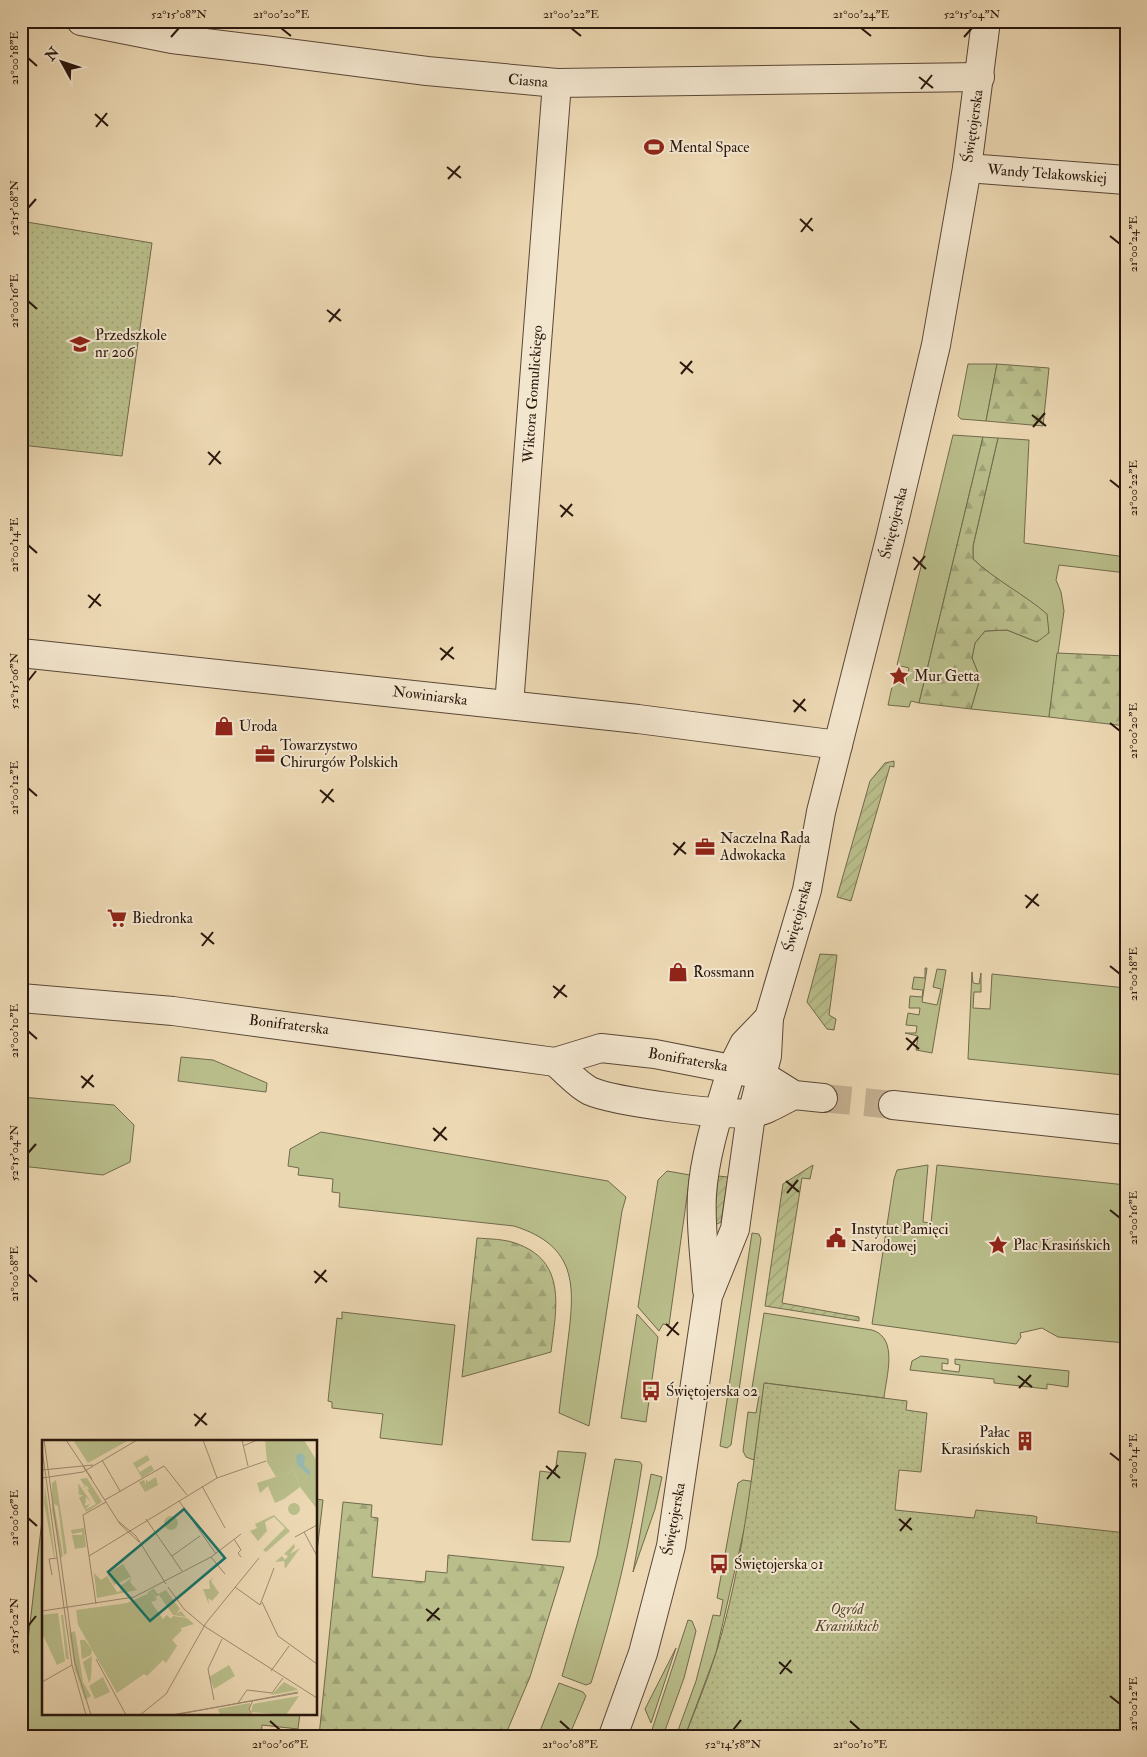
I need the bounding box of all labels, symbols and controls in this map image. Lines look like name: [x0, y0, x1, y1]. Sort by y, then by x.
text: 52°15'08"N: [151, 7, 207, 22]
text: 21°00'20"E: [253, 7, 309, 22]
text: 21°00'22"E: [543, 7, 599, 22]
text: 21°00'24"E: [833, 7, 890, 22]
text: 52°15'04"N: [944, 7, 1001, 22]
text: 21°00'18"E: [7, 31, 22, 85]
north arrow: [38, 38, 88, 88]
text: N: [41, 43, 63, 65]
street label: Ciasna: [507, 70, 549, 92]
street label: Świętojerska: [957, 87, 988, 164]
sports icon: Mental Space: [643, 136, 665, 158]
place label: Mental Space: [669, 138, 750, 158]
street label: Wandy Telakowskiej: [986, 160, 1107, 188]
text: 52°15'08"N: [7, 180, 22, 236]
text: 21°00'24"E: [1126, 215, 1141, 272]
text: 21°00'16"E: [7, 274, 22, 328]
street label: Wiktora Gomulickiego: [519, 324, 547, 465]
place label: Przedszkole nr 206: [95, 326, 167, 362]
school or university icon: Przedszkole nr 206: [69, 333, 91, 355]
text: 21°00'22"E: [1126, 460, 1141, 516]
street label: Świętojerska: [875, 484, 912, 561]
text: 21°00'14"E: [7, 517, 22, 572]
text: 52°15'06"N: [7, 653, 22, 709]
place icon: Mur Getta: [888, 665, 910, 687]
place label: Mur Getta: [914, 667, 980, 686]
street label: Nowiniarska: [391, 682, 469, 710]
text: 21°00'20"E: [1126, 703, 1141, 759]
shop icon: Uroda: [213, 715, 235, 737]
place label: Uroda: [239, 717, 278, 736]
place label: Towarzystwo Chirurgów Polskich: [280, 736, 398, 772]
office icon: Towarzystwo Chirurgów Polskich: [254, 743, 276, 765]
text: 21°00'12"E: [7, 761, 22, 815]
place label: Naczelna Rada Adwokacka: [719, 829, 811, 865]
office icon: Naczelna Rada Adwokacka: [694, 836, 716, 858]
street label: Świętojerska: [778, 877, 817, 954]
supermarket icon: Biedronka: [106, 907, 128, 929]
place label: Biedronka: [132, 909, 194, 928]
text: 21°00'18"E: [1126, 947, 1141, 1001]
shop icon: Rossmann: [667, 961, 689, 983]
place label: Rossmann: [693, 963, 755, 982]
text: 21°00'10"E: [7, 1004, 22, 1058]
street label: Bonifraterska: [248, 1011, 331, 1039]
street label: Bonifraterska: [647, 1044, 730, 1076]
text: 52°15'04"N: [7, 1124, 22, 1181]
text: 21°00'16"E: [1126, 1191, 1141, 1245]
place label: Instytut Pamięci Narodowej: [851, 1220, 948, 1256]
public building icon: Instytut Pamięci Narodowej: [825, 1227, 847, 1249]
place icon: Plac Krasińskich: [987, 1234, 1009, 1256]
place label: Plac Krasińskich: [1013, 1236, 1110, 1255]
text: 21°00'08"E: [7, 1246, 22, 1302]
bus stop icon: Świętojerska 02: [640, 1380, 662, 1402]
place label: Świętojerska 02: [666, 1381, 758, 1401]
place label: Pałac Krasińskich: [941, 1423, 1010, 1459]
building icon: Pałac Krasińskich: [1014, 1430, 1036, 1452]
text: 21°00'14"E: [1126, 1433, 1141, 1488]
inset map: [42, 1440, 318, 1714]
street label: Świętojerska: [657, 1480, 690, 1557]
text: 21°00'06"E: [7, 1490, 22, 1546]
bus stop icon: Świętojerska 01: [708, 1553, 730, 1575]
place label: Świętojerska 01: [734, 1554, 823, 1574]
text: 52°15'02"N: [7, 1598, 22, 1654]
park label: Ogród Krasińskich: [814, 1600, 879, 1636]
text: 21°00'12"E: [1126, 1677, 1141, 1731]
text: 21°00'06"E: [252, 1737, 308, 1752]
text: 21°00'08"E: [542, 1737, 598, 1752]
text: 52°14'58"N: [705, 1737, 761, 1752]
text: 21°00'10"E: [833, 1737, 887, 1752]

